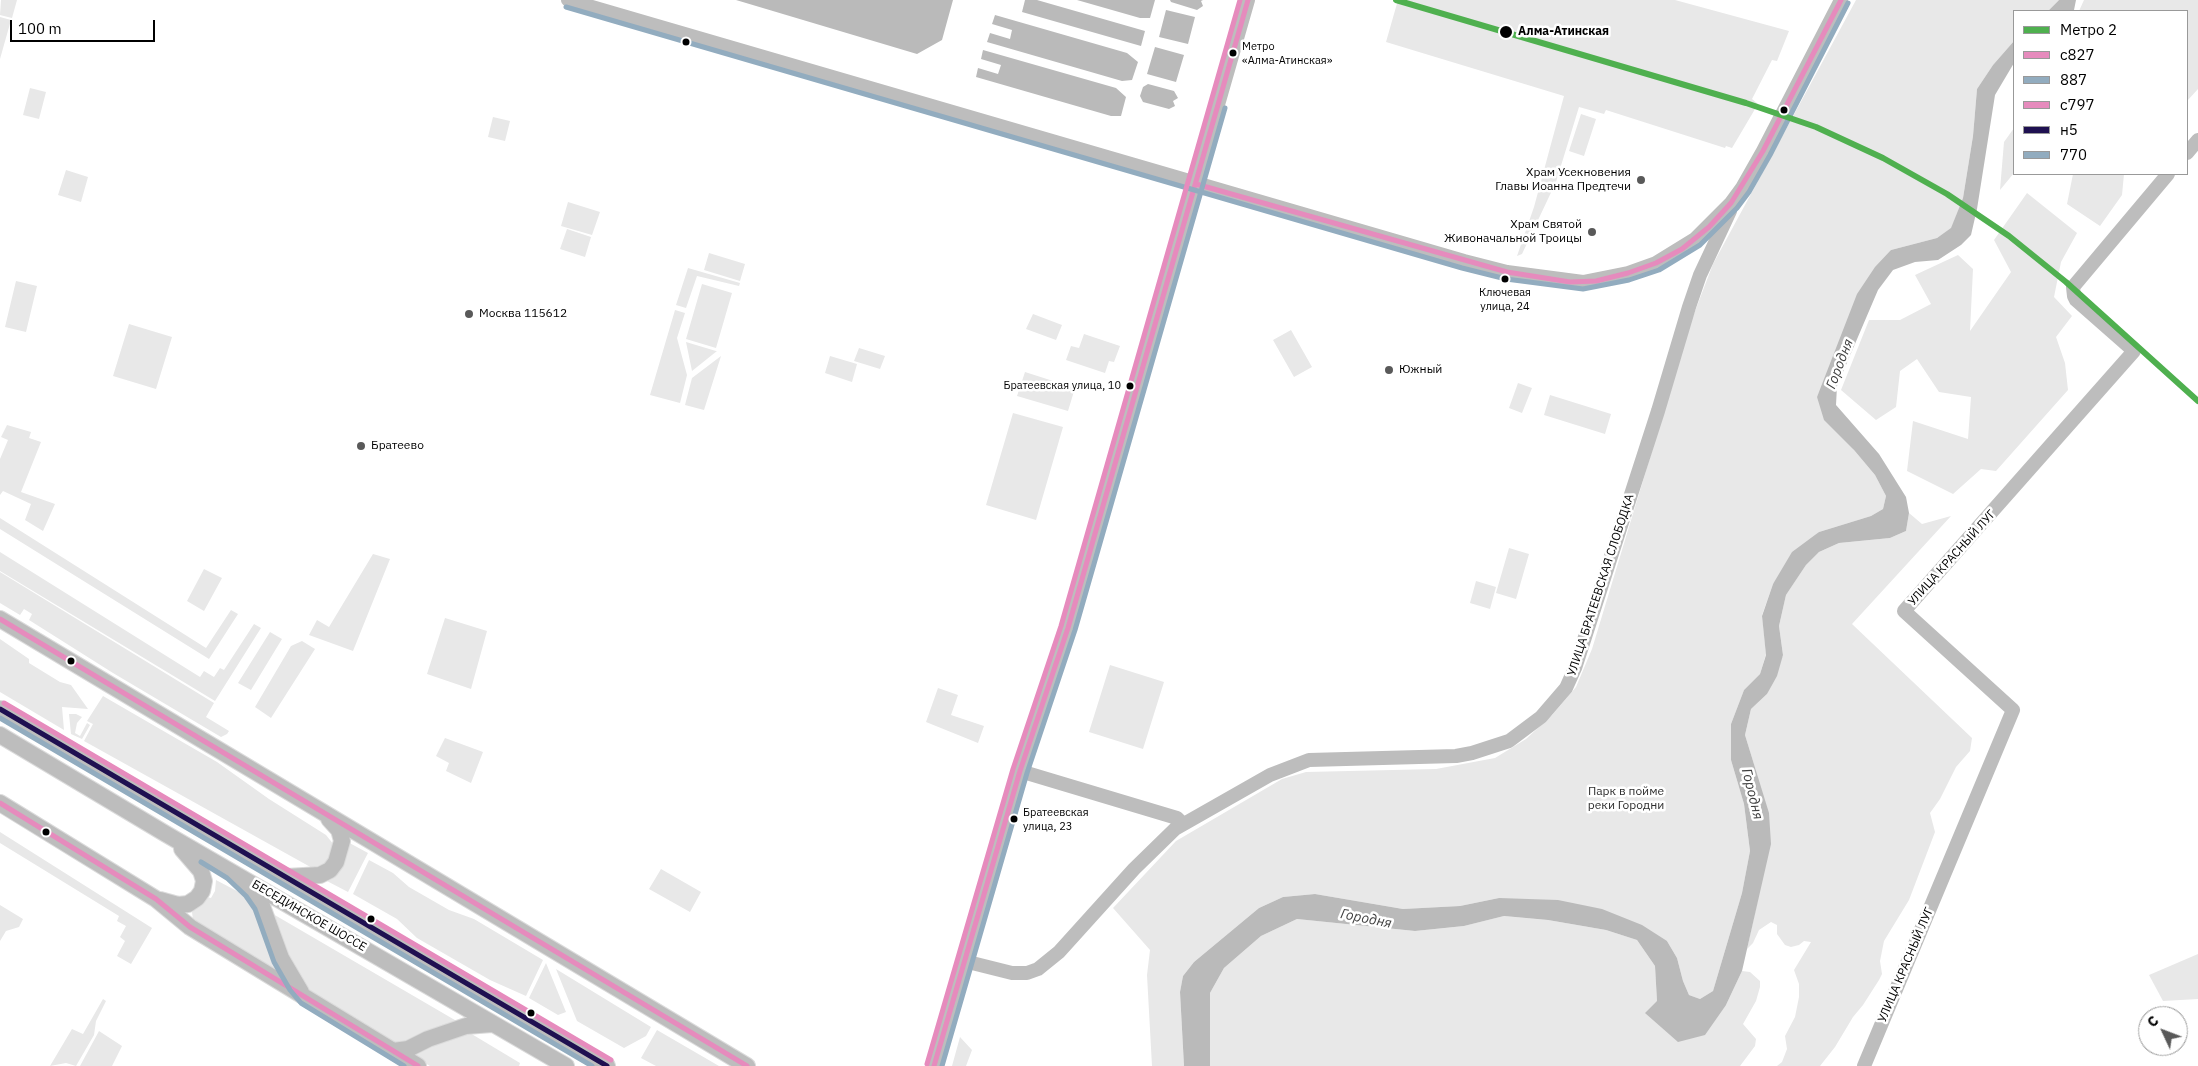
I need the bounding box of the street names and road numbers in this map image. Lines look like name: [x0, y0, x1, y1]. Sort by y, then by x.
street label: УЛИЦА БРАТЕЕВСКАЯ СЛОБОДКА: [1565, 492, 1637, 678]
street label: УЛИЦА КРАСНЫЙ ЛУГ: [1905, 507, 1999, 609]
street label: БЕСЕДИНСКОЕ ШОССЕ: [249, 877, 369, 955]
street label: УЛИЦА КРАСНЫЙ ЛУГ: [1875, 905, 1937, 1025]

